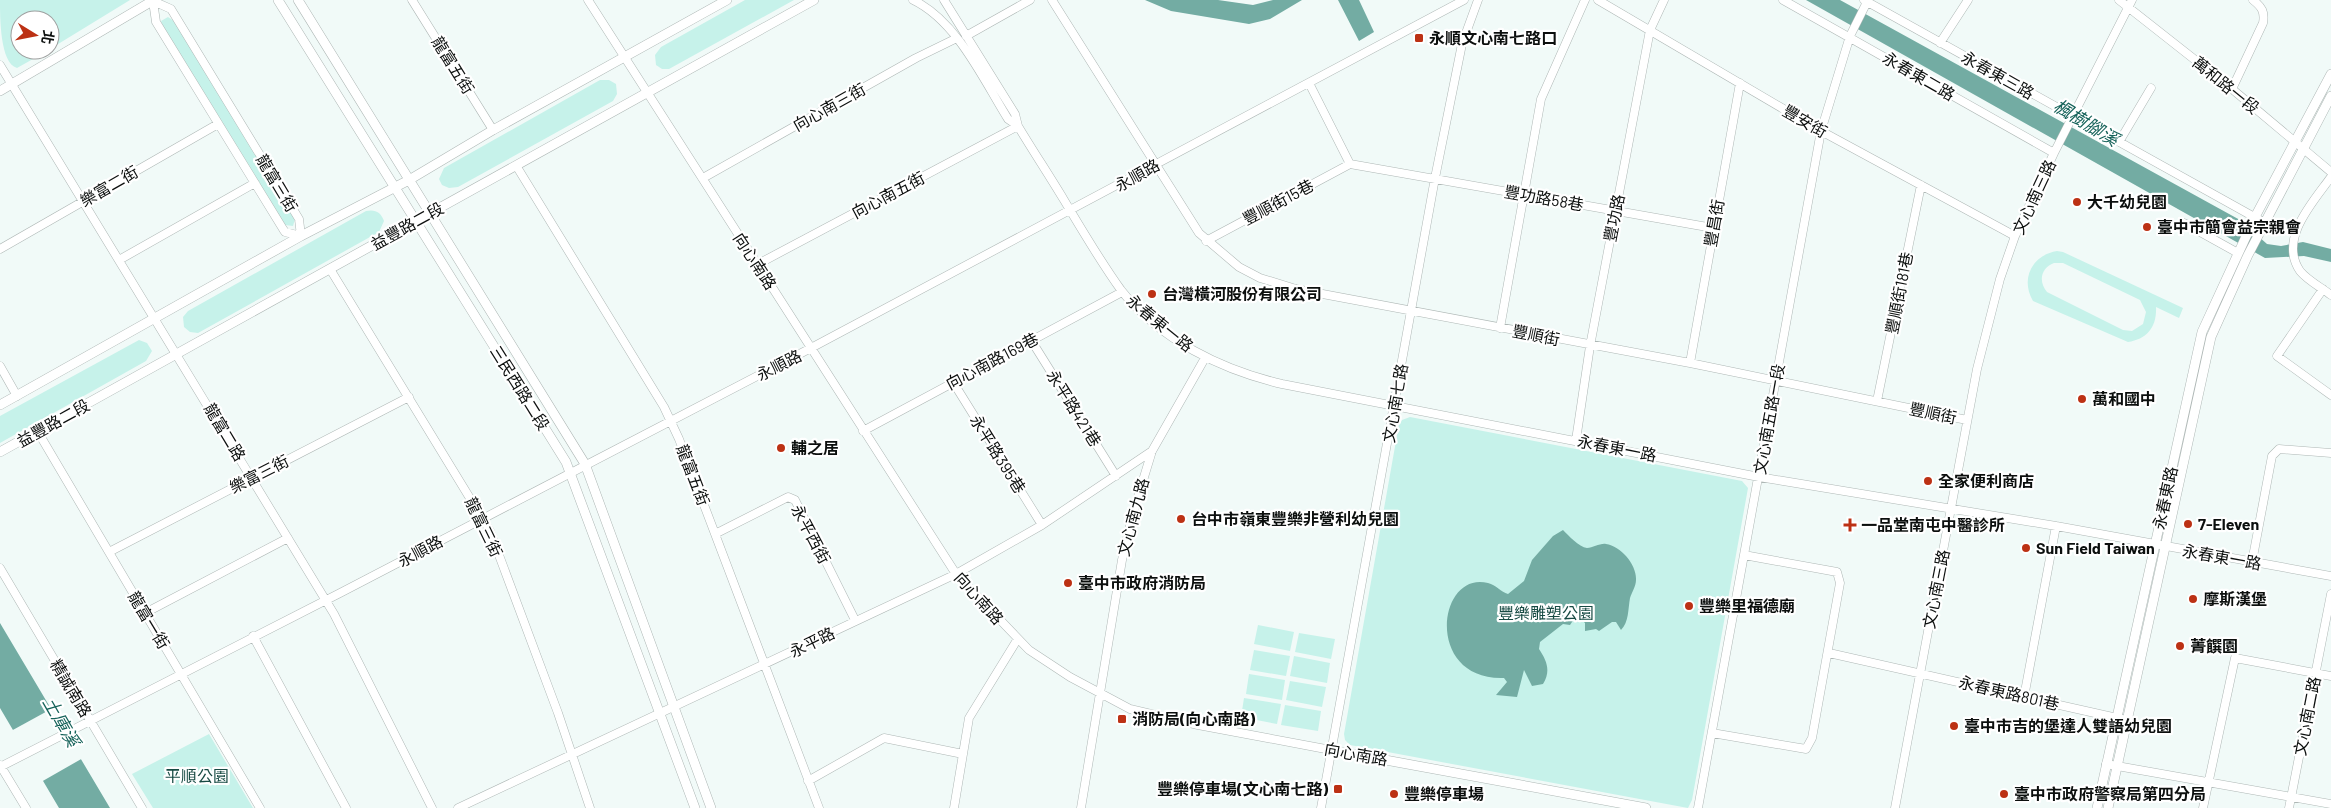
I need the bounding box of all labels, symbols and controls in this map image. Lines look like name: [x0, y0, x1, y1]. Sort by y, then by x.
north arrow: [10, 10, 60, 60]
place label: 永順文心南七路口: [1429, 28, 1557, 47]
text: 北: [39, 29, 58, 46]
marker: 永順文心南七路口: [1413, 32, 1425, 44]
street label: 龍富五街: [428, 33, 478, 97]
street label: 永春東二路: [1880, 47, 1959, 104]
street label: 永春東三路: [1959, 47, 2038, 102]
street label: 萬和路一段: [2189, 52, 2263, 117]
street label: 向心南三街: [789, 79, 868, 134]
water label: 楓樹腳溪: [2050, 94, 2126, 152]
street label: 豐安街: [1780, 100, 1831, 141]
street label: 龍富三街: [253, 150, 302, 215]
street label: 永順路: [1111, 155, 1162, 195]
street label: 文心南三路: [2008, 157, 2059, 237]
street label: 樂富二街: [76, 161, 141, 210]
street label: 向心南五街: [848, 167, 928, 222]
street label: 豐順街15巷: [1239, 175, 1317, 228]
street label: 豐功路58巷: [1503, 181, 1585, 214]
place label: 大千幼兒園: [2087, 192, 2167, 211]
street label: 豐功路: [1600, 193, 1627, 243]
marker: 大千幼兒園: [2071, 196, 2083, 208]
street label: 益豐路二段: [367, 198, 446, 253]
street label: 豐昌街: [1700, 198, 1727, 248]
place label: 臺中市簡會益宗親會: [2157, 217, 2301, 236]
marker: 臺中市簡會益宗親會: [2141, 221, 2153, 233]
street label: 向心南路: [730, 229, 781, 293]
street label: 豐順街181巷: [1881, 250, 1916, 336]
place label: 台灣橫河股份有限公司: [1162, 284, 1322, 303]
marker: 台灣橫河股份有限公司: [1146, 288, 1158, 300]
street label: 永春東一路: [1123, 290, 1197, 355]
street label: 豐順街: [1511, 321, 1561, 348]
street label: 向心南路169巷: [942, 328, 1041, 393]
street label: 三民西路二段: [487, 342, 554, 433]
street label: 永順路: [753, 345, 804, 384]
street label: 文心南七路: [1378, 362, 1411, 444]
street label: 文心南五路一段: [1749, 362, 1788, 476]
street label: 永平路421巷: [1043, 366, 1105, 450]
place label: 萬和國中: [2092, 389, 2156, 408]
marker: 萬和國中: [2076, 393, 2088, 405]
street label: 益豐路二段: [13, 395, 92, 450]
street label: 豐順街: [1908, 398, 1959, 427]
street label: 龍富二路: [201, 399, 250, 464]
street label: 永平路395巷: [967, 411, 1030, 496]
street label: 永春東一路: [1576, 431, 1658, 464]
place label: 輔之居: [791, 438, 839, 457]
street label: 龍富五街: [673, 442, 714, 508]
marker: 輔之居: [775, 442, 787, 454]
street label: 樂富三街: [226, 451, 292, 497]
street label: 永春東路: [2149, 465, 2180, 531]
place label: 全家便利商店: [1938, 471, 2034, 490]
marker: 全家便利商店: [1922, 475, 1934, 487]
street label: 文心南九路: [1113, 476, 1152, 558]
street label: 龍富三街: [462, 494, 507, 560]
street label: 永平西街: [788, 501, 835, 566]
place label: 台中市嶺東豐樂非營利幼兒園: [1191, 509, 1399, 528]
marker: 台中市嶺東豐樂非營利幼兒園: [1175, 513, 1187, 525]
place label: 7-Eleven: [2198, 514, 2259, 533]
place label: 一品堂南屯中醫診所: [1861, 515, 2005, 534]
marker: 一品堂南屯中醫診所: [1843, 518, 1857, 532]
marker: 7-Eleven: [2182, 518, 2194, 530]
street label: 永順路: [394, 531, 445, 570]
place label: Sun Field Taiwan: [2036, 538, 2155, 557]
street label: 永春東一路: [2181, 540, 2263, 573]
marker: Sun Field Taiwan: [2020, 542, 2032, 554]
street label: 文心南三路: [1919, 548, 1952, 630]
street label: 向心南路: [951, 568, 1008, 628]
place label: 臺中市政府消防局: [1078, 573, 1206, 592]
marker: 臺中市政府消防局: [1062, 577, 1074, 589]
street label: 龍富一街: [125, 587, 174, 652]
place label: 摩斯漢堡: [2203, 589, 2267, 608]
marker: 摩斯漢堡: [2187, 593, 2199, 605]
place label: 豐樂里福德廟: [1699, 596, 1795, 615]
marker: 豐樂里福德廟: [1683, 600, 1695, 612]
park label: 豐樂雕塑公園: [1498, 603, 1594, 622]
street label: 永平路: [786, 622, 838, 661]
place label: 菁饌園: [2190, 636, 2238, 655]
marker: 菁饌園: [2174, 640, 2186, 652]
street label: 精誠南路: [47, 655, 96, 720]
street label: 永春東路801巷: [1957, 672, 2061, 713]
street label: 文心南二路: [2290, 675, 2323, 757]
water label: 土庫溪: [39, 693, 86, 753]
place label: 消防局(向心南路): [1132, 709, 1256, 728]
marker: 消防局(向心南路): [1116, 713, 1128, 725]
place label: 臺中市吉的堡達人雙語幼兒園: [1964, 716, 2172, 735]
marker: 臺中市吉的堡達人雙語幼兒園: [1948, 720, 1960, 732]
street label: 向心南路: [1323, 739, 1389, 768]
park label: 平順公園: [165, 766, 229, 785]
place label: 豐樂停車場(文心南七路): [1157, 779, 1328, 798]
marker: 豐樂停車場(文心南七路): [1332, 783, 1344, 795]
place label: 豐樂停車場: [1404, 784, 1484, 803]
place label: 臺中市政府警察局第四分局: [2014, 784, 2206, 803]
marker: 豐樂停車場: [1388, 788, 1400, 800]
marker: 臺中市政府警察局第四分局: [1998, 788, 2010, 800]

